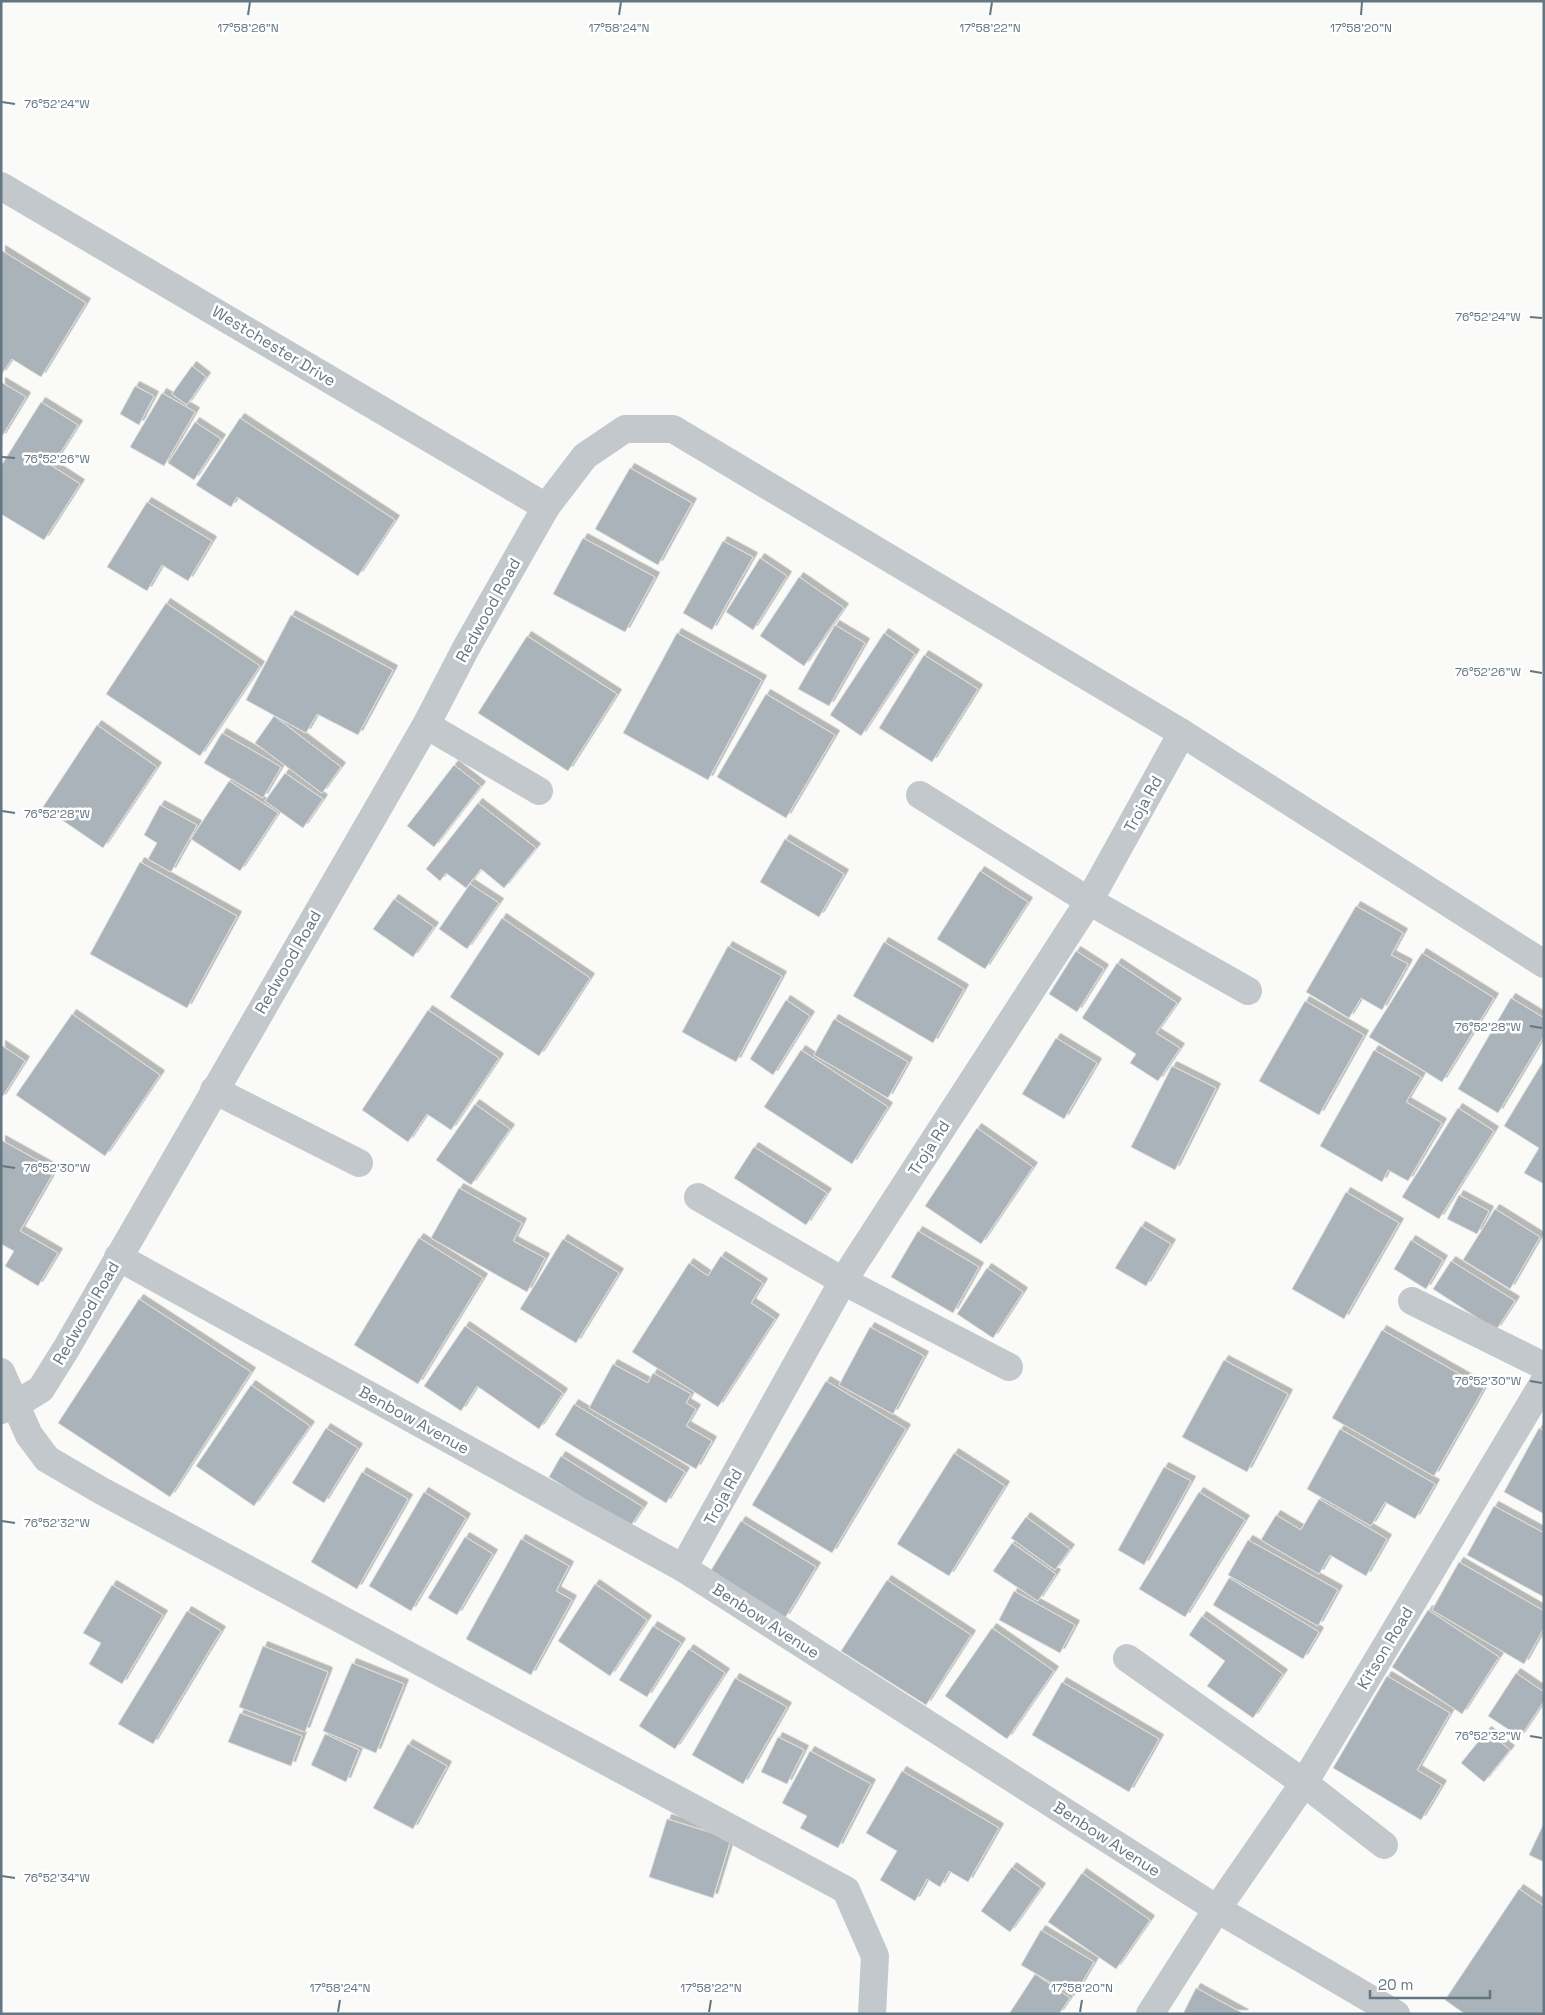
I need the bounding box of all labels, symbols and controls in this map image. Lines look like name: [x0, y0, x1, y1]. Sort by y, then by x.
text: 17°58'26"N: [217, 20, 279, 36]
text: 17°58'24"N: [588, 20, 650, 36]
text: 17°58'22"N: [959, 20, 1021, 36]
text: 17°58'20"N: [1330, 20, 1392, 36]
text: 76°52'24"W: [24, 96, 90, 112]
street label: Westchester Drive: [208, 301, 340, 391]
text: 76°52'24"W: [1455, 309, 1521, 325]
text: 76°52'26"W: [24, 451, 91, 467]
street label: Redwood Road: [451, 554, 525, 666]
text: 76°52'26"W: [1455, 664, 1522, 680]
street label: Troja Rd: [1119, 772, 1167, 836]
text: 76°52'28"W: [24, 806, 91, 822]
street label: Redwood Road: [250, 907, 326, 1017]
text: 76°52'28"W: [1455, 1019, 1522, 1035]
street label: Troja Rd: [903, 1116, 955, 1180]
text: 76°52'30"W: [24, 1160, 91, 1176]
street label: Redwood Road: [48, 1258, 124, 1368]
text: 76°52'30"W: [1455, 1373, 1522, 1389]
street label: Benbow Avenue: [355, 1381, 473, 1459]
street label: Troja Rd: [699, 1465, 747, 1529]
text: 76°52'32"W: [24, 1515, 91, 1531]
street label: Benbow Avenue: [709, 1579, 823, 1663]
street label: Kitson Road: [1352, 1603, 1418, 1693]
text: 76°52'32"W: [1455, 1728, 1522, 1744]
street label: Benbow Avenue: [1050, 1797, 1164, 1881]
text: 76°52'34"W: [24, 1870, 90, 1886]
scale bar: [1370, 1968, 1490, 2000]
text: 20 m: [1378, 1975, 1413, 1994]
text: 17°58'24"N: [309, 1980, 371, 1996]
text: 17°58'22"N: [680, 1980, 742, 1996]
text: 17°58'20"N: [1051, 1980, 1113, 1996]

